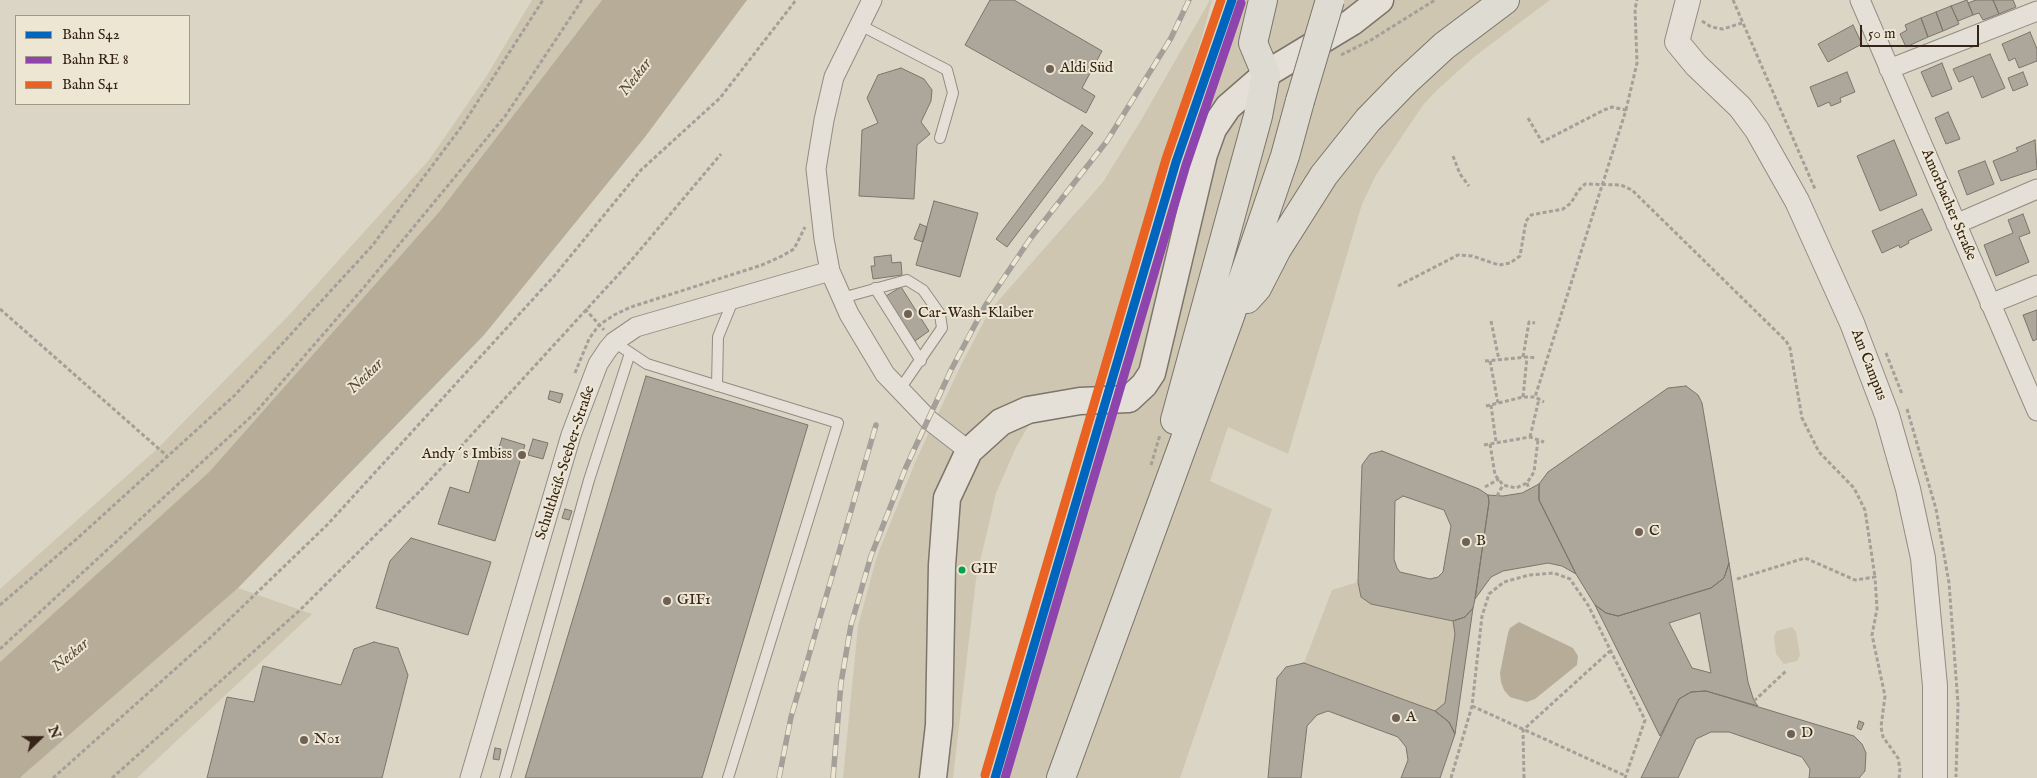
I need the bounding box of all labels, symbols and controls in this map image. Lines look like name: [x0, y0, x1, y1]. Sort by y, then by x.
legend: [15, 15, 190, 105]
scale bar: [1862, 15, 1981, 47]
text: 50 m: [1868, 24, 1896, 43]
text: Bahn S42: [62, 25, 120, 44]
text: Bahn RE 8: [62, 50, 129, 69]
water label: Neckar: [616, 56, 656, 100]
place label: Aldi Süd: [1060, 60, 1113, 78]
marker: Aldi Süd: [1044, 63, 1056, 75]
text: Bahn S41: [62, 75, 118, 94]
street label: Amorbacher Straße: [1916, 147, 1980, 263]
place label: Car-Wash-Klaiber: [918, 305, 1034, 323]
marker: Car-Wash-Klaiber: [902, 308, 914, 320]
street label: Am Campus: [1846, 327, 1890, 403]
water label: Neckar: [344, 356, 388, 398]
street label: Schultheiß-Seeber-Straße: [533, 384, 599, 542]
place label: Andy´s Imbiss: [422, 446, 512, 464]
marker: Andy´s Imbiss: [516, 449, 528, 461]
place label: C: [1649, 523, 1660, 541]
marker: C: [1633, 526, 1645, 538]
place label: B: [1476, 533, 1486, 551]
marker: B: [1460, 536, 1472, 548]
place label: GIF: [971, 562, 997, 578]
marker: GIF: [957, 565, 967, 575]
place label: GIF1: [677, 592, 710, 610]
marker: GIF1: [661, 595, 673, 607]
water label: Neckar: [49, 635, 93, 677]
place label: A: [1406, 709, 1416, 727]
marker: A: [1390, 712, 1402, 724]
north arrow: [15, 713, 65, 763]
text: N: [43, 723, 65, 741]
place label: D: [1801, 725, 1813, 743]
marker: D: [1785, 728, 1797, 740]
place label: N01: [314, 731, 340, 749]
marker: N01: [298, 734, 310, 746]

